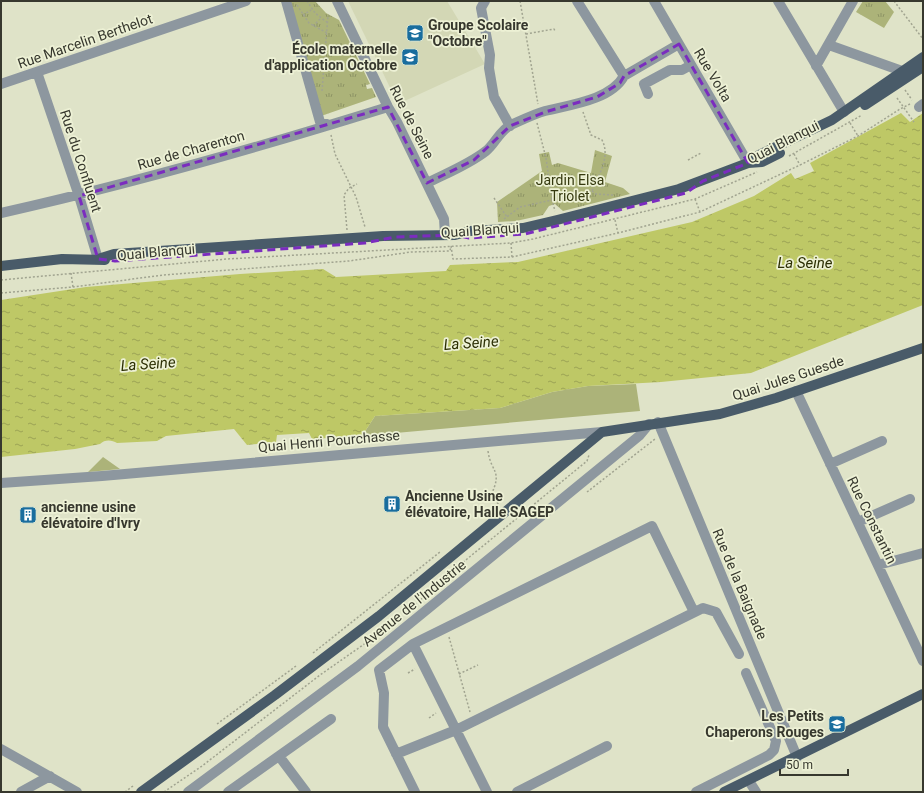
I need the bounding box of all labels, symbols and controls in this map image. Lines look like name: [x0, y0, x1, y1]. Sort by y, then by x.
street label: Rue Marcelin Berthelot: [16, 10, 155, 72]
place label: Groupe Scolaire "Octobre": [428, 17, 529, 49]
school or university icon: Groupe Scolaire "Octobre": [405, 23, 425, 43]
place label: École maternelle d'application Octobre: [264, 40, 397, 73]
street label: Rue Volta: [691, 45, 735, 105]
school or university icon: École maternelle d'application Octobre: [400, 47, 420, 67]
street label: Rue de Seine: [387, 83, 437, 161]
street label: Rue du Confluent: [57, 108, 105, 215]
street label: Quai Blanqui: [744, 117, 822, 167]
street label: Rue de Charenton: [136, 127, 246, 173]
park label: Jardin Elsa Triolet: [536, 172, 604, 204]
street label: Quai Blanqui: [440, 219, 520, 241]
street label: Quai Blanqui: [116, 241, 196, 263]
water label: La Seine: [777, 254, 833, 272]
water label: La Seine: [443, 332, 499, 354]
street label: Quai Jules Guesde: [730, 352, 846, 404]
water label: La Seine: [120, 353, 176, 375]
street label: Quai Henri Pourchasse: [257, 427, 401, 455]
street label: Rue Constantin: [844, 474, 900, 566]
place label: Ancienne Usine élévatoire, Halle SAGEP: [405, 488, 554, 520]
building icon: Ancienne Usine élévatoire, Halle SAGEP: [382, 494, 402, 514]
place label: ancienne usine élévatoire d'Ivry: [41, 499, 141, 531]
building icon: ancienne usine élévatoire d'Ivry: [18, 505, 38, 525]
street label: Rue de la Baignade: [709, 526, 771, 642]
street label: Avenue de l'Industrie: [359, 556, 469, 650]
place label: Les Petits Chaperons Rouges: [705, 708, 824, 740]
school or university icon: Les Petits Chaperons Rouges: [827, 714, 847, 734]
scale bar: [780, 751, 848, 777]
text: 50 m: [786, 758, 813, 772]

